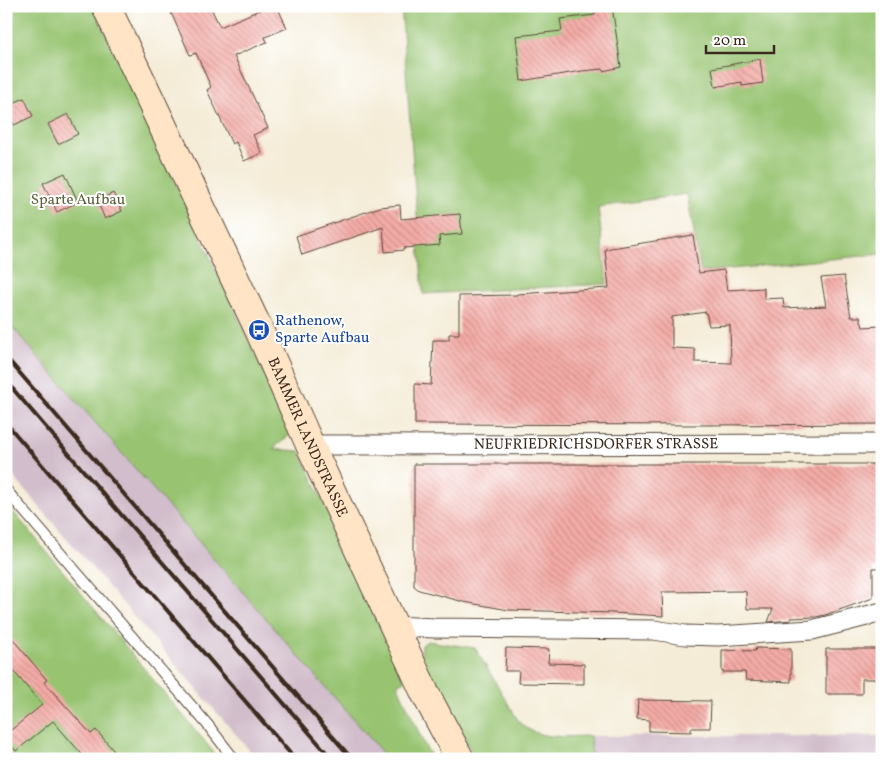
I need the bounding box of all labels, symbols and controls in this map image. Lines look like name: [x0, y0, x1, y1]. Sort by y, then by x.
scale bar: [706, 22, 773, 54]
text: 20 m: [713, 31, 746, 52]
park label: Sparte Aufbau: [31, 190, 125, 211]
place label: Rathenow, Sparte Aufbau: [275, 311, 370, 349]
bus stop icon: Rathenow, Sparte Aufbau: [247, 318, 271, 342]
street label: BAMMER LANDSTRASSE: [262, 354, 353, 521]
street label: NEUFRIEDRICHSDORFER STRASSE: [474, 434, 718, 455]

